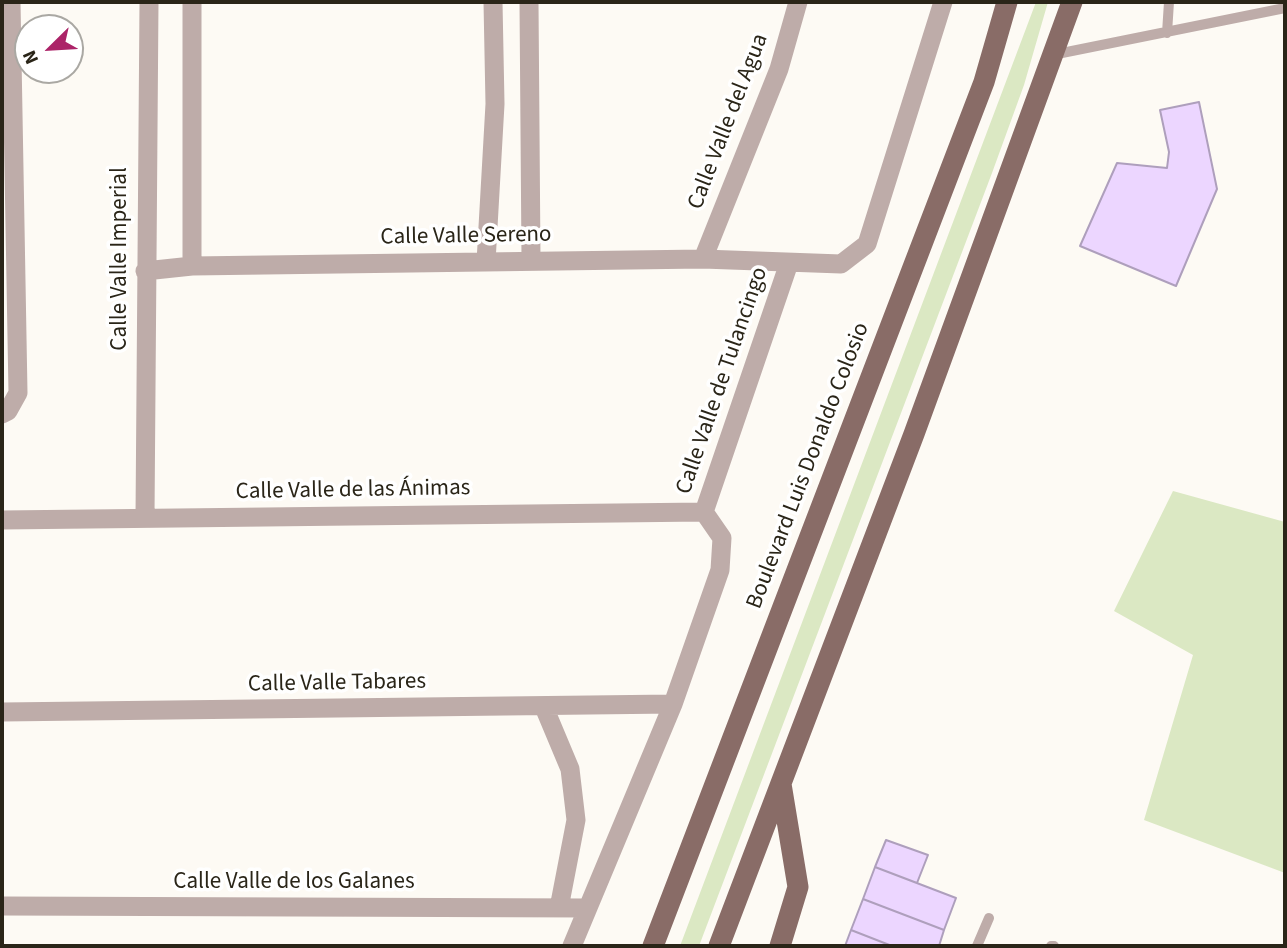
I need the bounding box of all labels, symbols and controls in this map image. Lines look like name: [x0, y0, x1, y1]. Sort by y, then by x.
north arrow: [14, 14, 84, 84]
street label: Calle Valle del Agua: [683, 30, 775, 214]
text: N: [16, 46, 46, 68]
street label: Calle Valle Imperial: [107, 167, 135, 351]
street label: Calle Valle Sereno: [380, 222, 552, 252]
street label: Calle Valle de Tulancingo: [671, 264, 775, 498]
street label: Boulevard Luis Donaldo Colosio: [742, 319, 876, 613]
street label: Calle Valle de las Ánimas: [235, 475, 471, 507]
street label: Calle Valle Tabares: [248, 669, 426, 699]
street label: Calle Valle de los Galanes: [173, 869, 415, 897]

